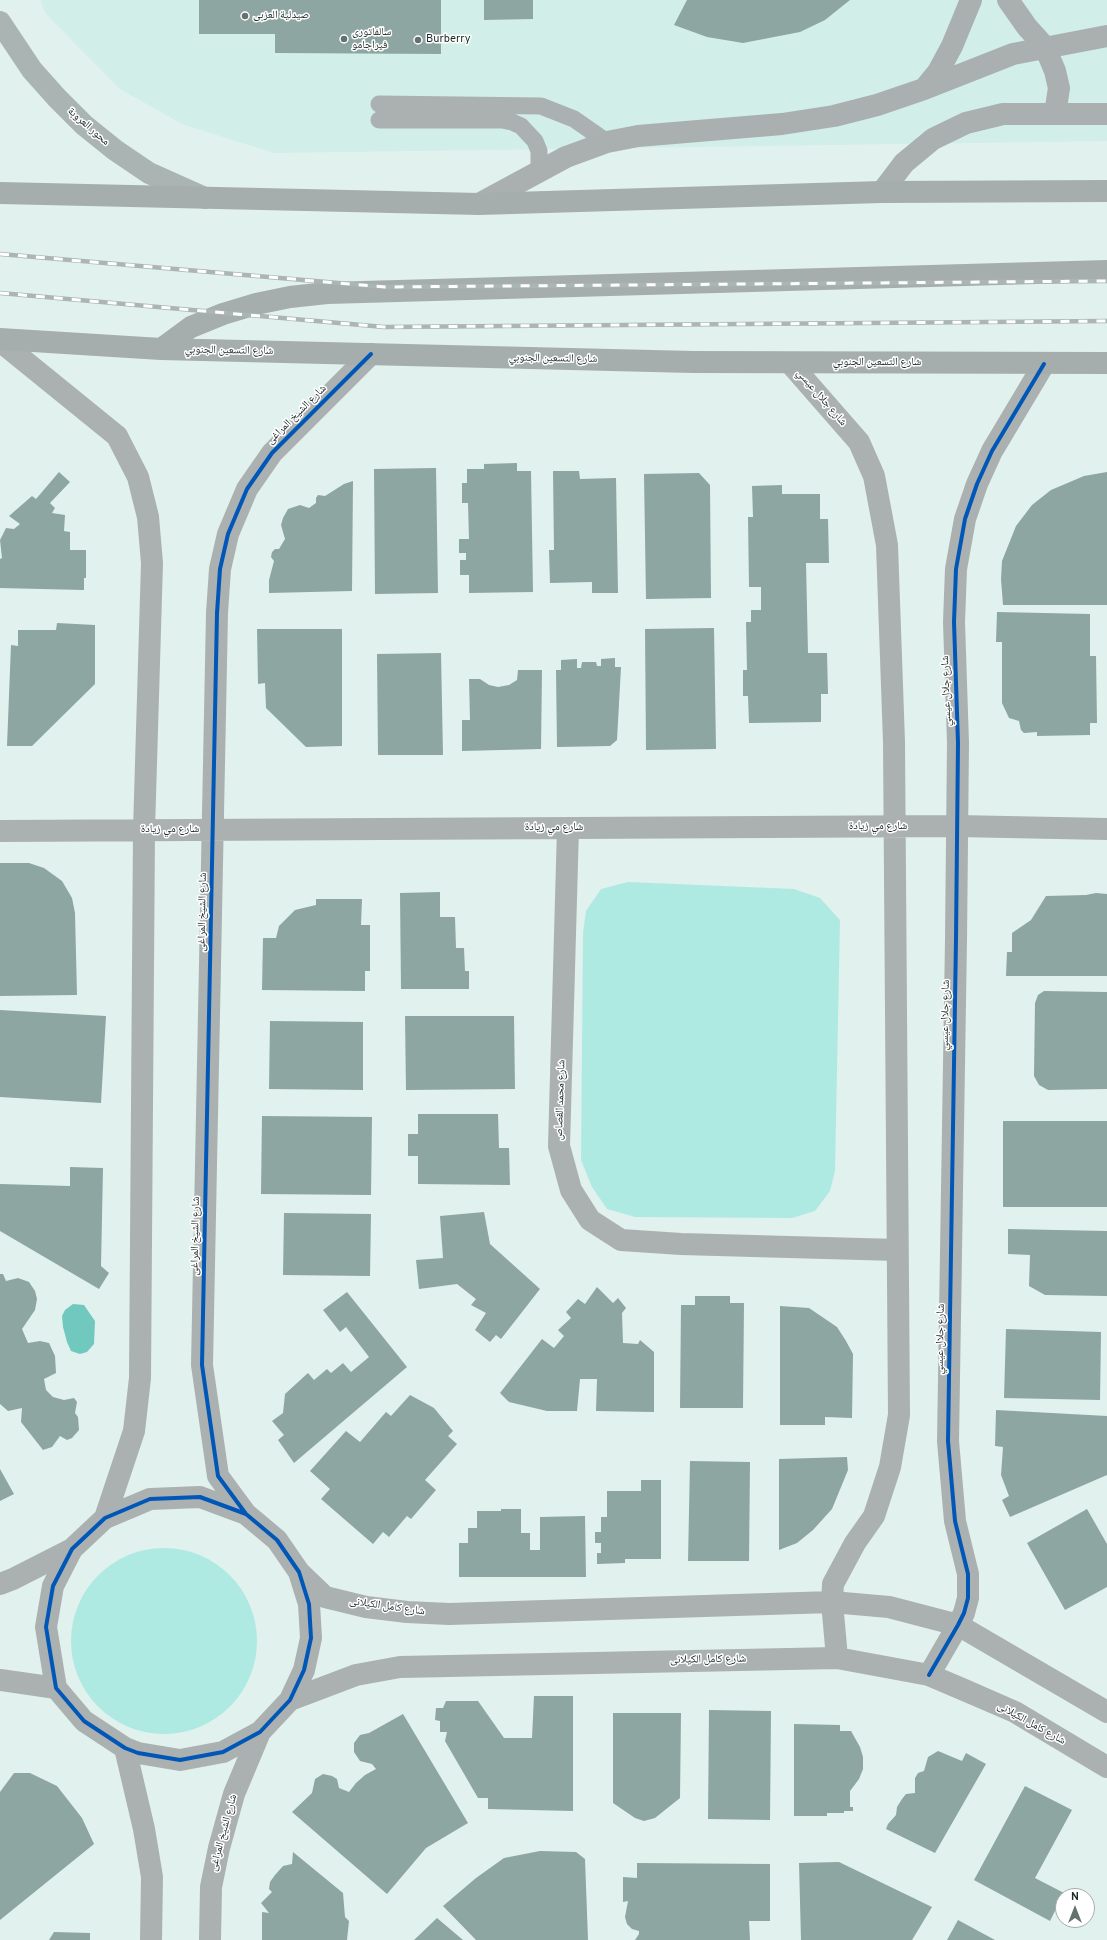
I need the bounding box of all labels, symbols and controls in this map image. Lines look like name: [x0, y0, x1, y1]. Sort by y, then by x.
place label: صيدلية العزبى: [253, 9, 309, 23]
marker: صيدلية العزبى: [240, 11, 250, 21]
place label: سالفاتورى فيراجامو: [352, 26, 391, 52]
place label: Burberry: [426, 33, 471, 47]
marker: سالفاتورى فيراجامو: [339, 34, 349, 44]
marker: Burberry: [413, 35, 423, 45]
street label: محور العروبة: [64, 105, 112, 149]
street label: شارع التسعين الجنوبي: [185, 344, 273, 358]
street label: شارع التسعين الجنوبي: [509, 352, 597, 366]
street label: شارع التسعين الجنوبي: [833, 356, 921, 370]
street label: شارع جلال عيسي: [793, 367, 849, 429]
street label: شارع الشيخ المراغى: [264, 382, 330, 448]
street label: شارع جلال عيسي: [939, 655, 955, 727]
street label: شارع مي زيادة: [849, 820, 907, 834]
street label: شارع مي زيادة: [525, 821, 583, 835]
street label: شارع مي زيادة: [141, 823, 199, 837]
street label: شارع الشيخ المراغى: [196, 872, 210, 952]
street label: شارع جلال عيسي: [939, 980, 953, 1050]
street label: شارع محمد القصاص: [553, 1059, 569, 1141]
street label: شارع الشيخ المراغى: [189, 1196, 203, 1276]
street label: شارع جلال عيسي: [934, 1304, 948, 1374]
street label: شارع كامل الكيلانى: [348, 1595, 426, 1619]
street label: شارع كامل الكيلانى: [670, 1653, 746, 1667]
street label: شارع كامل الكيلانى: [994, 1700, 1068, 1748]
street label: شارع الشيخ المراغى: [207, 1793, 241, 1873]
north arrow: [1055, 1888, 1095, 1928]
text: N: [1071, 1890, 1079, 1904]

